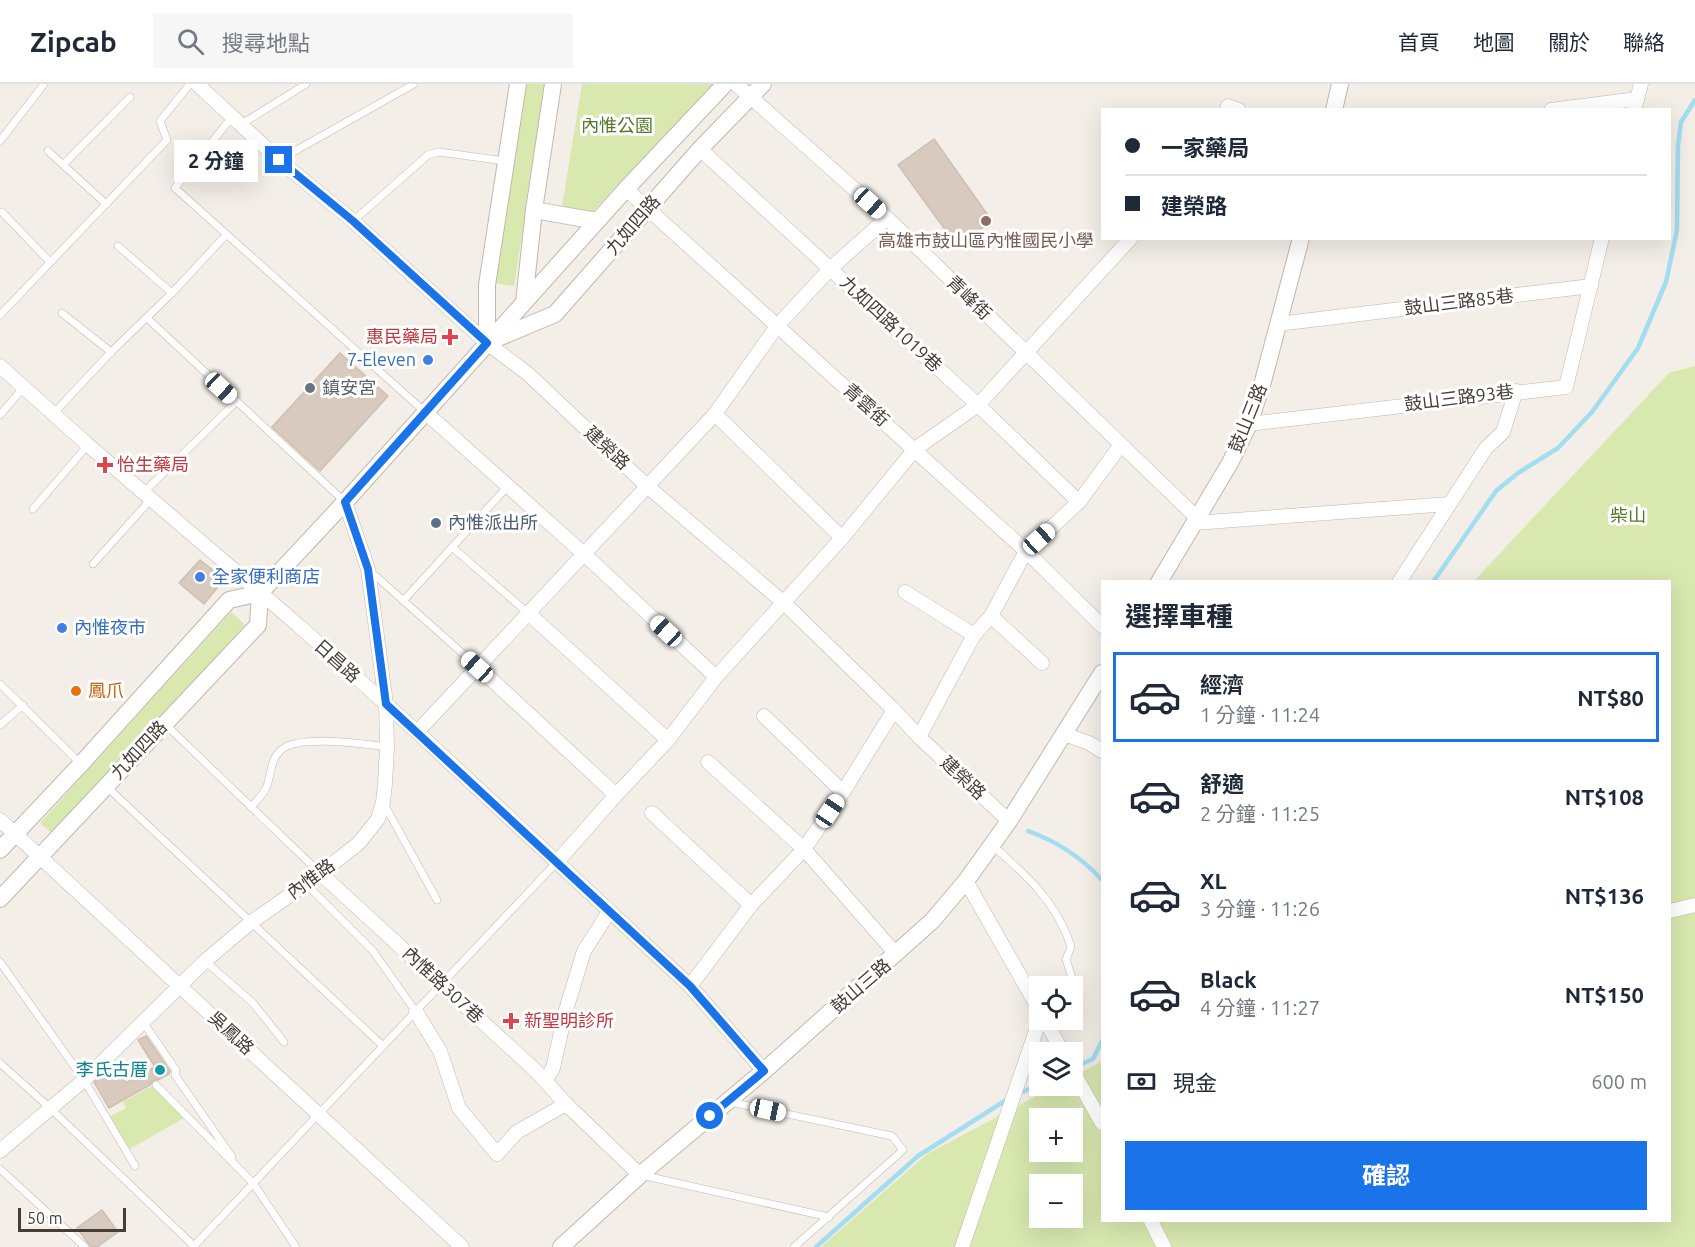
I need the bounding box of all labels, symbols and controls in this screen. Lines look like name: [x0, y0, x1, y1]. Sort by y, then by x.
search box: [153, 14, 573, 68]
icon: search: [174, 25, 207, 58]
text: Zipcab: [30, 26, 117, 57]
text: 搜尋地點: [222, 30, 310, 55]
text: 首頁: [1398, 30, 1440, 54]
text: 地圖: [1473, 30, 1515, 54]
text: 關於: [1548, 30, 1590, 54]
text: 聯絡: [1623, 30, 1665, 54]
park label: 內惟公園: [581, 115, 653, 135]
text: 一家藥局: [1161, 135, 1249, 160]
callout: 2 分鐘: [174, 139, 258, 181]
route end: [265, 146, 292, 173]
text: 2 分鐘: [188, 149, 244, 172]
car: [851, 184, 889, 222]
street label: 九如四路: [601, 191, 663, 258]
text: 建榮路: [1161, 193, 1227, 218]
marker: 高雄市鼓山區內惟國民小學: [979, 214, 993, 228]
place label: 高雄市鼓山區內惟國民小學: [878, 230, 1094, 250]
street label: 九如四路1019巷: [837, 271, 946, 375]
street label: 青峰街: [943, 271, 996, 323]
street label: 鼓山三路85巷: [1403, 284, 1515, 318]
place label: 惠民藥局: [366, 326, 438, 346]
marker: 惠民藥局: [443, 330, 457, 344]
place label: 7-Eleven: [347, 349, 416, 369]
marker: 7-Eleven: [421, 353, 435, 367]
car: [202, 369, 240, 407]
place label: 鎮安宮: [322, 377, 376, 397]
street label: 青雲街: [840, 379, 893, 430]
street label: 鼓山三路93巷: [1403, 380, 1515, 414]
marker: 鎮安宮: [303, 381, 317, 395]
street label: 鼓山三路: [1224, 381, 1270, 455]
street label: 建榮路: [581, 422, 634, 473]
place label: 怡生藥局: [117, 454, 189, 474]
marker: 怡生藥局: [98, 458, 112, 472]
park label: 柴山: [1610, 505, 1646, 525]
place label: 內惟派出所: [448, 512, 538, 532]
marker: 內惟派出所: [429, 516, 443, 530]
car: [1020, 520, 1058, 558]
place label: 全家便利商店: [212, 566, 320, 586]
marker: 全家便利商店: [193, 570, 207, 584]
text: 選擇車種: [1125, 601, 1233, 631]
car: [647, 612, 685, 650]
place label: 內惟夜市: [74, 617, 146, 637]
marker: 內惟夜市: [55, 621, 69, 635]
street label: 日昌路: [311, 635, 364, 686]
car: [458, 648, 496, 686]
icon: car: [1128, 670, 1182, 724]
text: 經濟: [1200, 672, 1244, 697]
place label: 鳳爪: [88, 680, 124, 700]
marker: 鳳爪: [69, 684, 83, 698]
text: NT$80: [1577, 685, 1644, 710]
text: 1 分鐘 · 11:24: [1200, 703, 1320, 726]
street label: 九如四路: [106, 716, 170, 782]
street label: 建榮路: [937, 752, 990, 803]
icon: car: [1128, 769, 1182, 823]
text: 舒適: [1200, 771, 1244, 796]
text: NT$108: [1565, 784, 1644, 809]
car: [812, 791, 848, 831]
text: 2 分鐘 · 11:25: [1200, 802, 1320, 825]
street label: 內惟路: [283, 854, 338, 902]
icon: car: [1128, 868, 1182, 922]
text: XL: [1200, 868, 1227, 893]
text: NT$136: [1565, 883, 1644, 908]
text: 3 分鐘 · 11:26: [1200, 897, 1320, 920]
street label: 內惟路307巷: [399, 942, 488, 1027]
street label: 鼓山三路: [827, 954, 894, 1016]
icon: car: [1128, 967, 1182, 1021]
text: Black: [1200, 967, 1257, 992]
map controls: [1029, 976, 1083, 1228]
button: locate: [1029, 976, 1083, 1030]
text: NT$150: [1565, 982, 1644, 1007]
text: 4 分鐘 · 11:27: [1200, 996, 1320, 1019]
street label: 吳鳳路: [205, 1007, 258, 1058]
place label: 新聖明診所: [524, 1010, 614, 1030]
marker: 新聖明診所: [502, 1012, 520, 1030]
button: layers: [1029, 1042, 1083, 1096]
place label: 李氏古厝: [76, 1059, 148, 1079]
marker: 李氏古厝: [153, 1063, 167, 1077]
icon: cash: [1125, 1065, 1158, 1098]
text: 現金: [1173, 1070, 1217, 1095]
text: 600 m: [1591, 1070, 1647, 1093]
car: [749, 1097, 787, 1123]
route start: [696, 1102, 723, 1129]
button: +: [1029, 1108, 1083, 1162]
button: 確認: [1125, 1141, 1647, 1210]
button: −: [1029, 1174, 1083, 1228]
scale bar: [18, 1205, 126, 1232]
text: 50 m: [27, 1209, 63, 1227]

